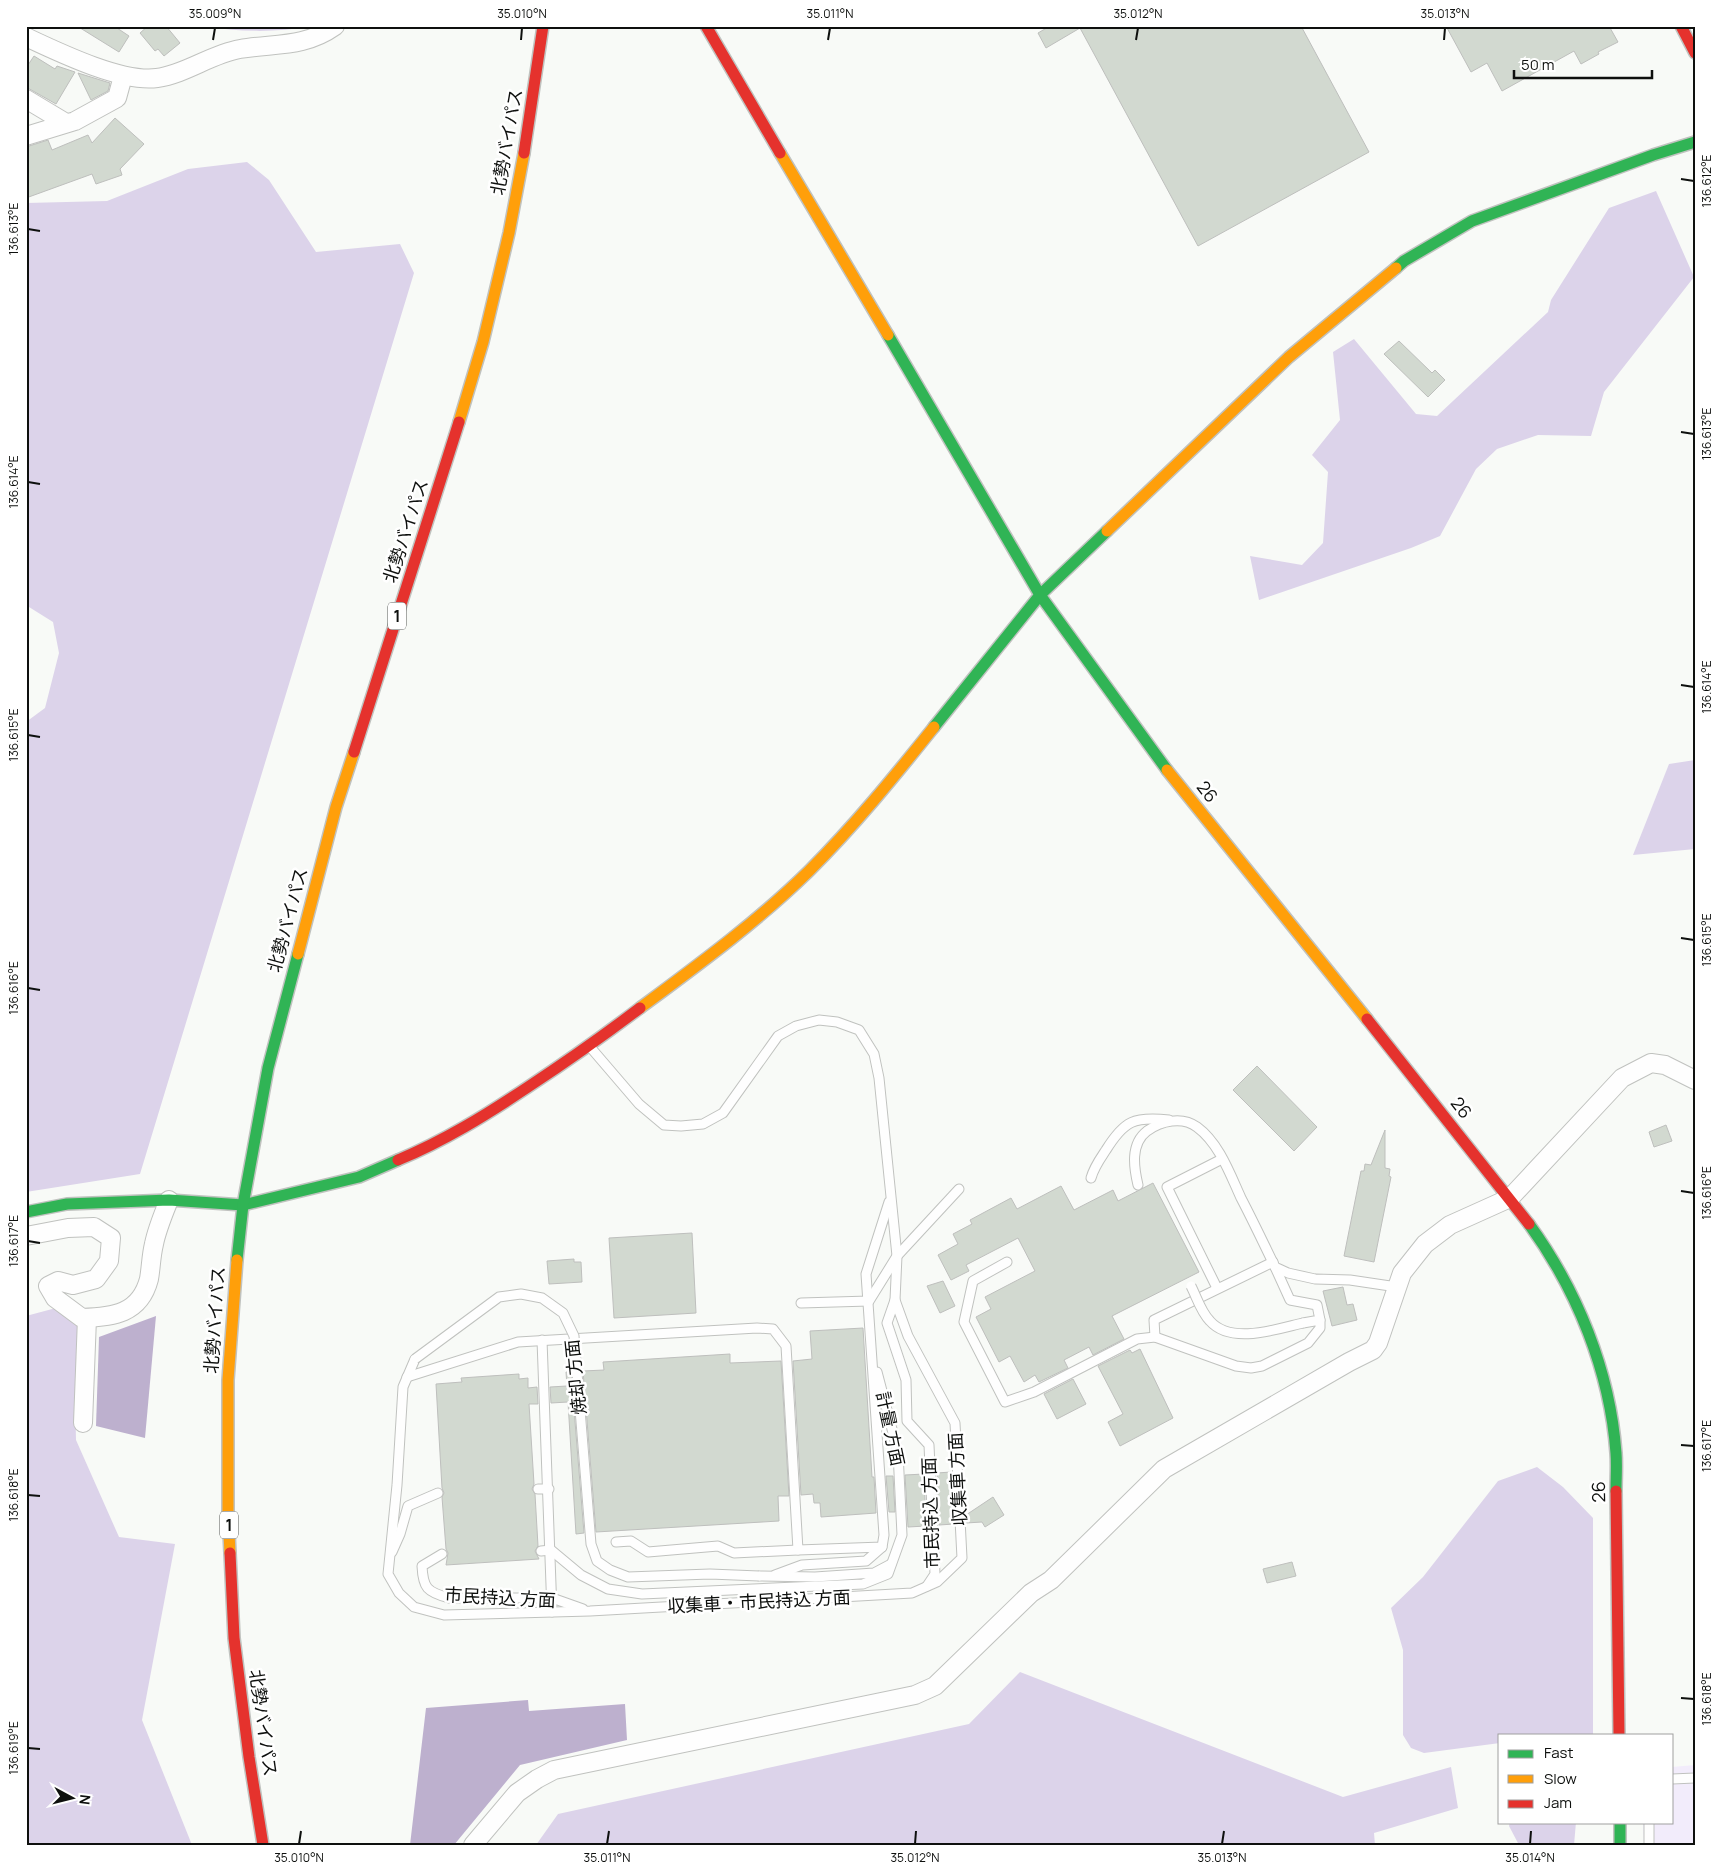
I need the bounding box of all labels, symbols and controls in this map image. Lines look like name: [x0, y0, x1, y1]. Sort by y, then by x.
text: 35.009°N: [189, 5, 241, 22]
text: 35.010°N: [497, 5, 547, 22]
text: 35.011°N: [807, 5, 853, 22]
text: 35.012°N: [1113, 5, 1163, 22]
text: 35.013°N: [1421, 5, 1469, 22]
scale bar: [1514, 48, 1651, 80]
text: 50 m: [1521, 54, 1555, 75]
street label: 北勢バイパス: [485, 87, 527, 197]
text: 136.612°E: [1698, 154, 1715, 207]
text: 136.613°E: [5, 203, 22, 255]
text: 136.613°E: [1698, 408, 1715, 460]
text: 136.614°E: [5, 455, 22, 509]
street label: 北勢バイパス: [377, 476, 433, 586]
road number: 1: [388, 602, 406, 630]
text: 136.614°E: [1698, 660, 1715, 714]
text: 136.615°E: [5, 708, 22, 761]
street label: 26: [1192, 776, 1224, 807]
street label: 北勢バイパス: [262, 865, 313, 975]
text: 136.615°E: [1698, 913, 1715, 966]
text: 136.616°E: [5, 961, 22, 1015]
street label: 26: [1446, 1092, 1478, 1123]
text: 136.616°E: [1698, 1166, 1715, 1220]
text: 136.617°E: [5, 1215, 22, 1267]
street label: 北勢バイパス: [198, 1265, 230, 1374]
street label: 焼却 方面: [559, 1338, 591, 1416]
street label: 計量 方面: [871, 1389, 911, 1468]
text: 136.617°E: [1698, 1420, 1715, 1472]
street label: 収集車 方面: [943, 1432, 971, 1526]
street label: 市民持込 方面: [916, 1457, 944, 1569]
text: 136.618°E: [5, 1468, 22, 1521]
street label: 26: [1586, 1481, 1610, 1503]
road number: 1: [220, 1512, 238, 1538]
street label: 市民持込 方面: [444, 1582, 556, 1612]
street label: 収集車・市民持込 方面: [667, 1584, 851, 1618]
street label: 北勢バイパス: [245, 1668, 283, 1778]
text: 136.618°E: [1698, 1672, 1715, 1725]
text: 136.619°E: [5, 1721, 22, 1775]
legend: [1498, 1734, 1674, 1824]
text: Fast: [1544, 1742, 1573, 1763]
text: Slow: [1544, 1768, 1577, 1789]
north arrow: [48, 1774, 98, 1824]
text: Jam: [1544, 1792, 1572, 1813]
text: N: [75, 1793, 95, 1806]
text: 35.010°N: [274, 1849, 324, 1866]
text: 35.011°N: [584, 1849, 630, 1866]
text: 35.012°N: [890, 1849, 940, 1866]
text: 35.013°N: [1198, 1849, 1246, 1866]
text: 35.014°N: [1505, 1849, 1555, 1866]

